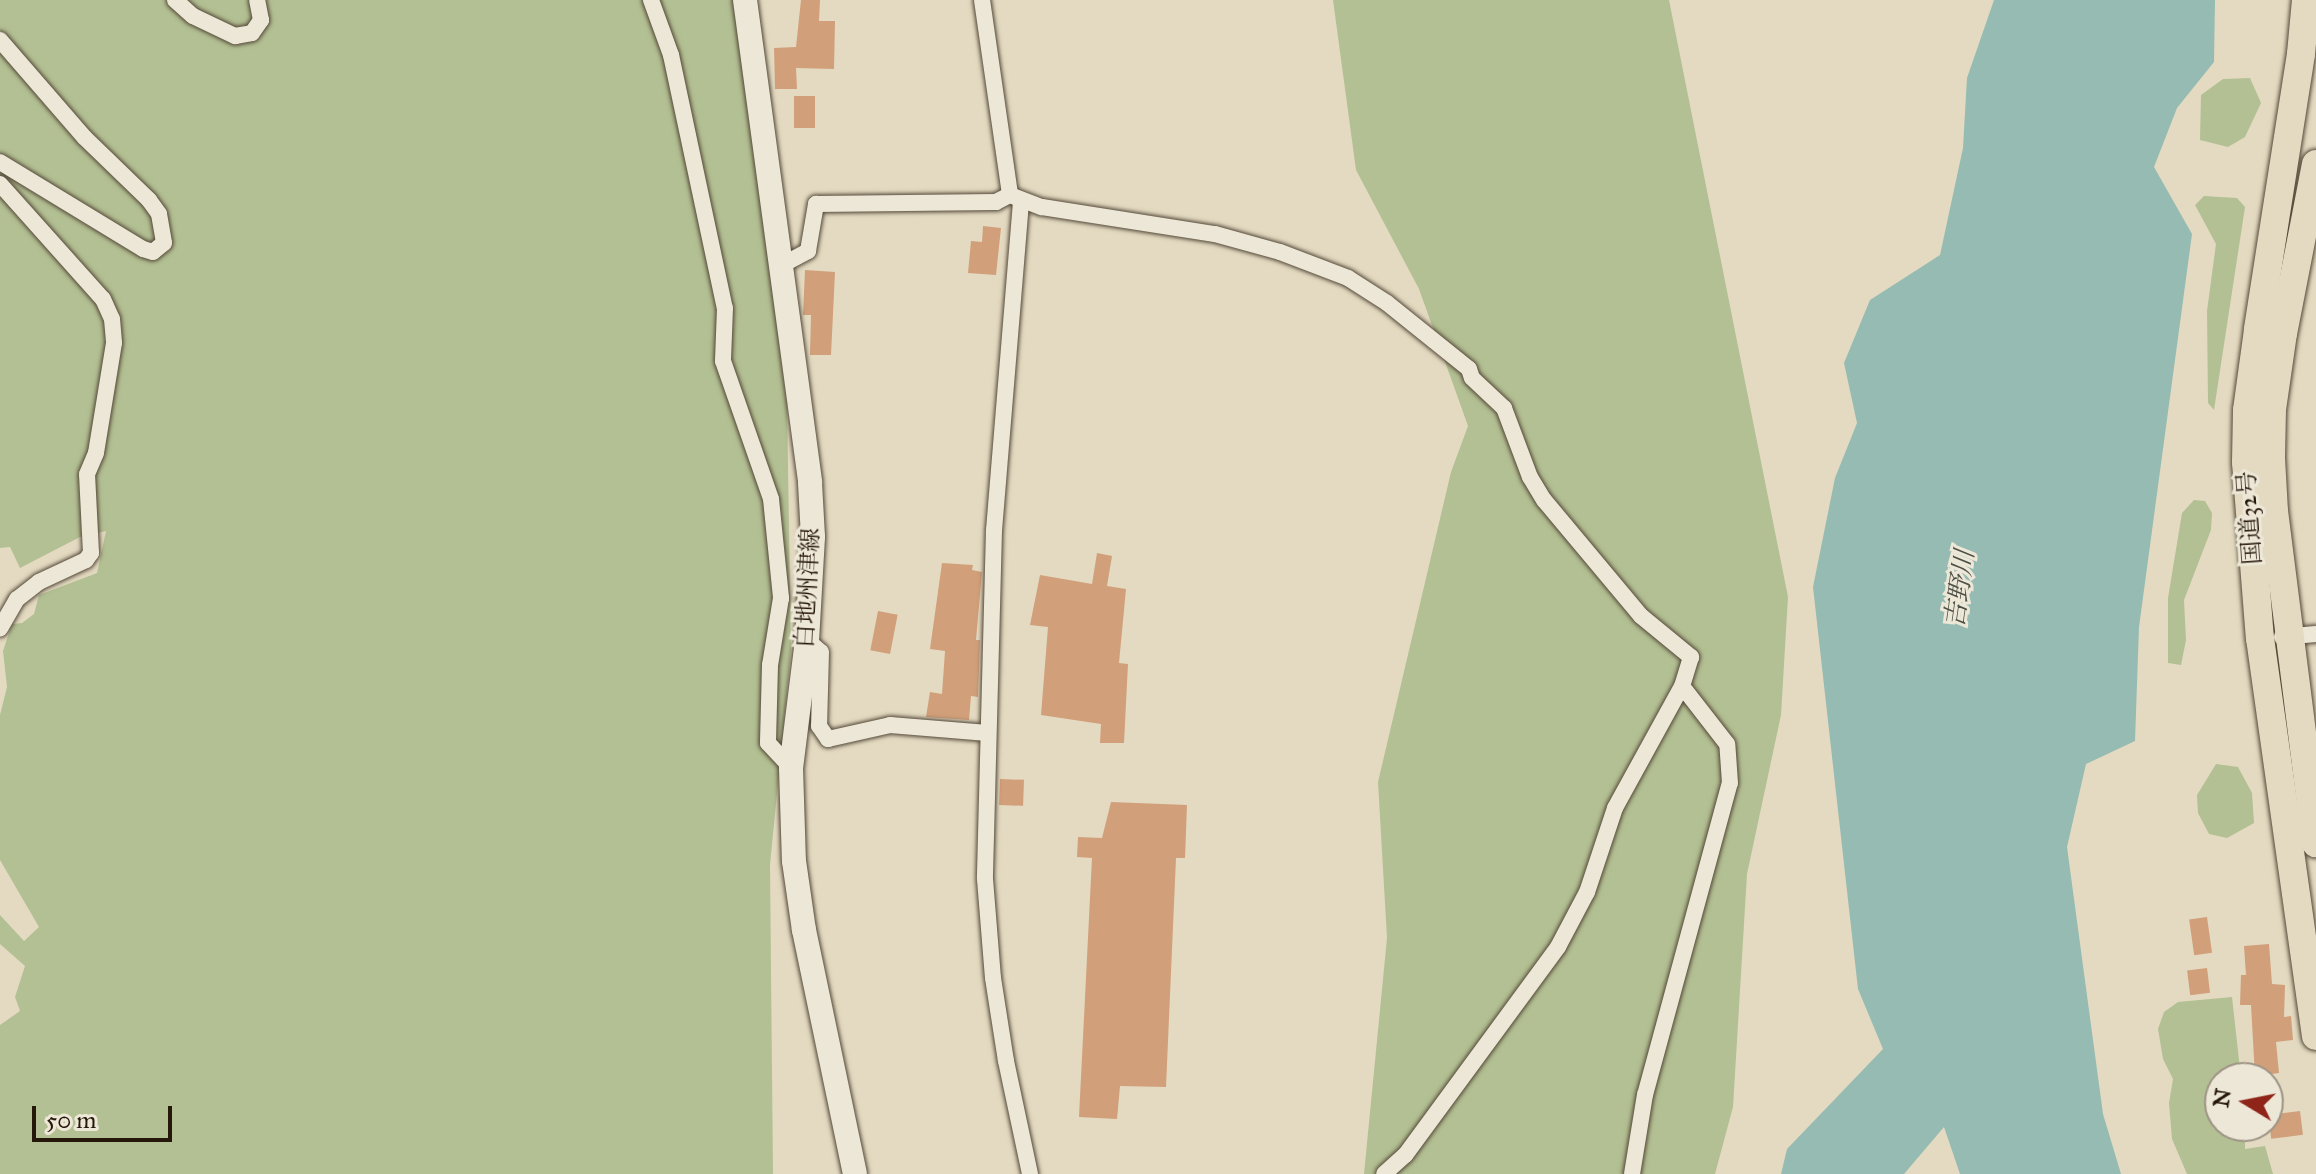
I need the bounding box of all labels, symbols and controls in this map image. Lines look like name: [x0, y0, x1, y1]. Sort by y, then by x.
street label: 国道32号: [2232, 470, 2268, 566]
street label: 白地州津線: [790, 527, 826, 649]
water label: 吉野川: [1939, 548, 1981, 630]
north arrow: [2204, 1062, 2284, 1142]
text: N: [2207, 1087, 2237, 1110]
scale bar: [36, 1090, 176, 1140]
text: 50 m: [46, 1105, 96, 1135]

